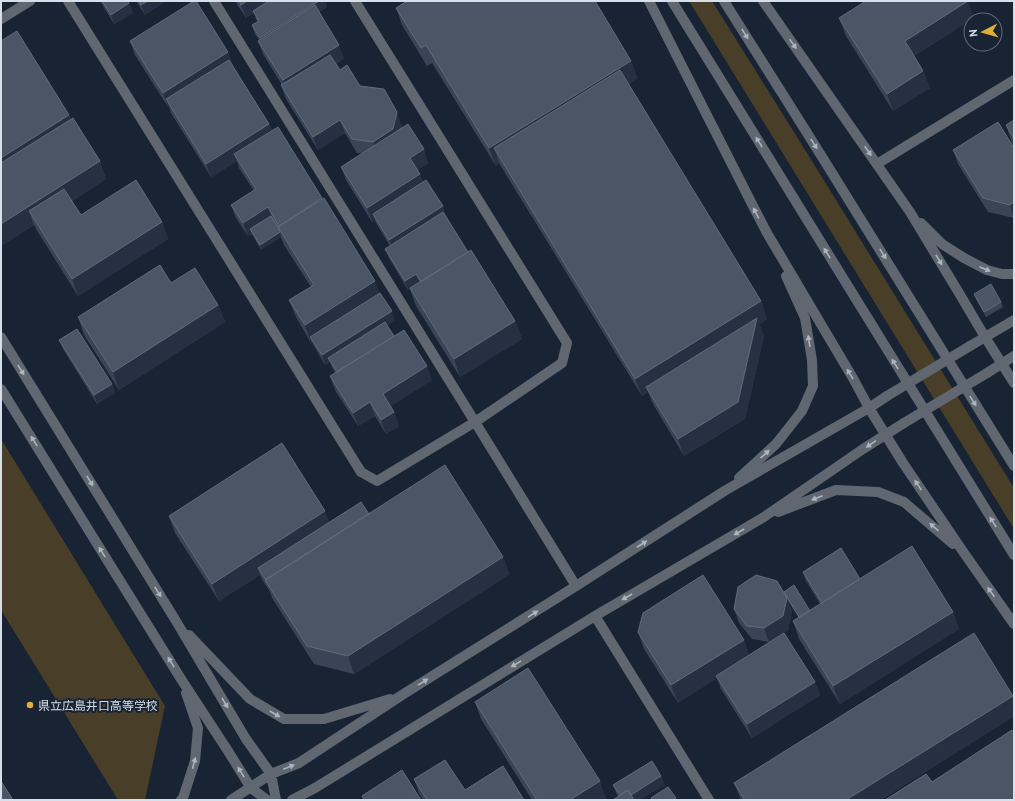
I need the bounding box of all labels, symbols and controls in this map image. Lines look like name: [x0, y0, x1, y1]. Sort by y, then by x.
north arrow: [963, 12, 1003, 52]
one-way arrow: [741, 29, 749, 39]
text: N: [966, 29, 980, 37]
one-way arrow: [789, 39, 797, 50]
one-way arrow: [755, 137, 763, 147]
one-way arrow: [811, 138, 818, 150]
one-way arrow: [864, 146, 872, 156]
one-way arrow: [753, 208, 760, 219]
one-way arrow: [823, 248, 831, 258]
one-way arrow: [879, 248, 886, 260]
one-way arrow: [935, 254, 942, 266]
one-way arrow: [979, 266, 991, 272]
one-way arrow: [805, 335, 811, 347]
one-way arrow: [892, 358, 899, 370]
one-way arrow: [18, 364, 25, 376]
one-way arrow: [847, 368, 854, 380]
one-way arrow: [970, 395, 977, 407]
one-way arrow: [30, 435, 37, 447]
one-way arrow: [866, 440, 876, 448]
one-way arrow: [760, 449, 770, 459]
one-way arrow: [86, 475, 93, 487]
one-way arrow: [914, 480, 922, 490]
one-way arrow: [810, 495, 822, 501]
one-way arrow: [990, 516, 997, 528]
one-way arrow: [929, 523, 939, 532]
one-way arrow: [733, 528, 745, 535]
one-way arrow: [637, 540, 648, 548]
one-way arrow: [98, 547, 106, 557]
one-way arrow: [154, 586, 161, 598]
one-way arrow: [987, 587, 995, 597]
one-way arrow: [621, 594, 633, 601]
one-way arrow: [527, 610, 539, 617]
one-way arrow: [167, 656, 174, 668]
one-way arrow: [510, 661, 522, 668]
one-way arrow: [417, 679, 429, 686]
one-way arrow: [221, 697, 228, 709]
place label: 県立広島井口高等学校: [38, 698, 158, 713]
marker: 県立広島井口高等学校: [25, 700, 35, 710]
one-way arrow: [269, 710, 281, 717]
one-way arrow: [191, 757, 197, 769]
one-way arrow: [284, 764, 295, 770]
one-way arrow: [237, 766, 244, 778]

